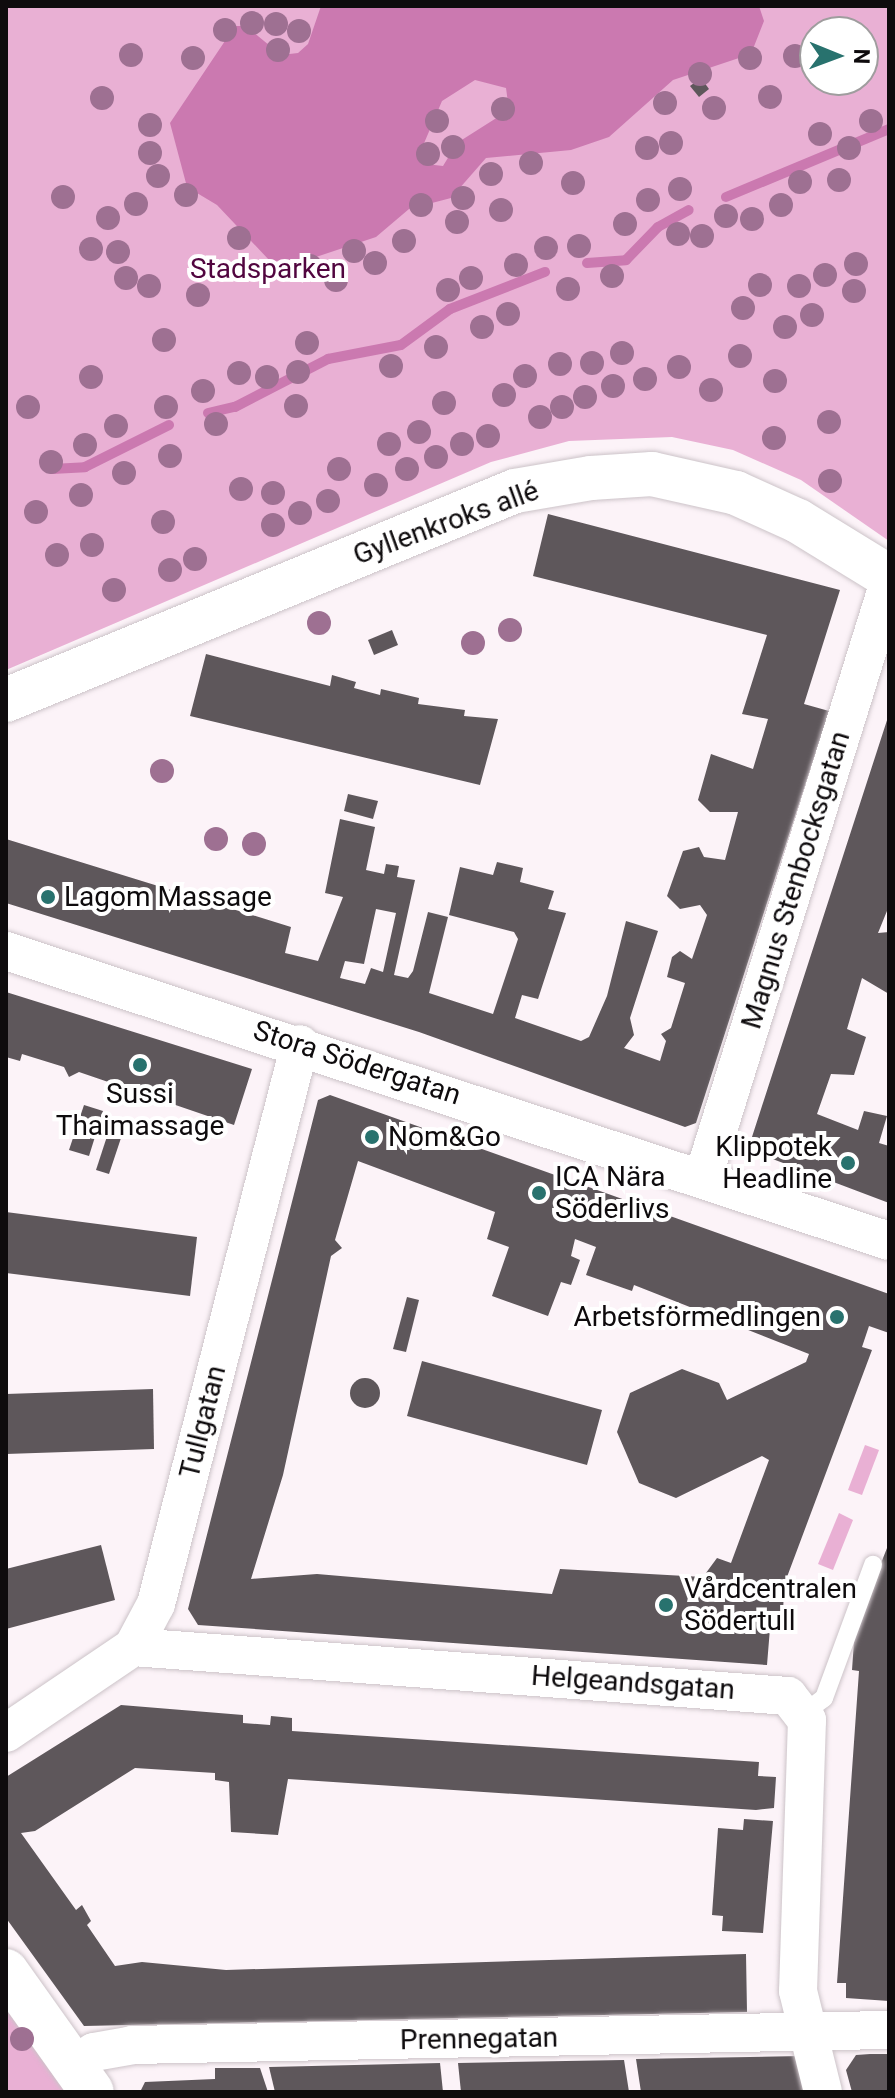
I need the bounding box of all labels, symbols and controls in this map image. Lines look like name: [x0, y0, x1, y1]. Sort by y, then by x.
north arrow: [799, 16, 879, 96]
text: N: [849, 48, 874, 64]
park label: Stadsparken: [190, 252, 346, 286]
street label: Gyllenkroks allé: [349, 474, 543, 572]
street label: Magnus Stenbocksgatan: [735, 727, 857, 1033]
place label: Lagom Massage: [64, 880, 272, 914]
marker: Lagom Massage: [39, 888, 57, 906]
street label: Stora Södergatan: [249, 1014, 465, 1112]
marker: Sussi Thaimassage: [131, 1056, 149, 1074]
place label: Sussi Thaimassage: [56, 1077, 224, 1143]
place label: Nom&Go: [388, 1120, 501, 1154]
marker: Nom&Go: [363, 1128, 381, 1146]
place label: Klippotek Headline: [715, 1130, 832, 1196]
marker: Klippotek Headline: [839, 1154, 857, 1172]
place label: ICA Nära Söderlivs: [555, 1160, 669, 1226]
marker: ICA Nära Söderlivs: [530, 1184, 548, 1202]
place label: Arbetsförmedlingen: [574, 1300, 821, 1334]
marker: Arbetsförmedlingen: [828, 1308, 846, 1326]
street label: Tullgatan: [173, 1362, 233, 1482]
place label: Vårdcentralen Södertull: [684, 1572, 857, 1638]
marker: Vårdcentralen Södertull: [655, 1594, 677, 1616]
street label: Helgeandsgatan: [530, 1659, 736, 1707]
street label: Prennegatan: [400, 2021, 558, 2057]

